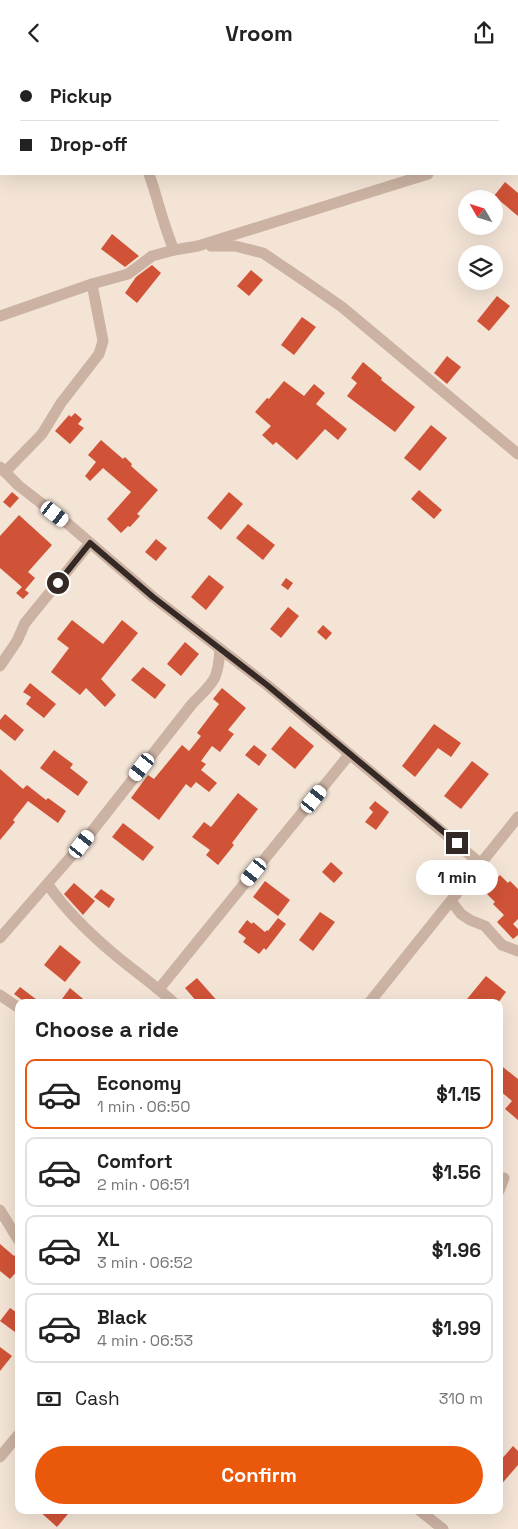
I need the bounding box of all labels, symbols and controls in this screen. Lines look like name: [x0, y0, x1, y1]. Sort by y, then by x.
icon: back: [20, 19, 48, 47]
text: Vroom: [225, 19, 293, 47]
icon: share: [470, 19, 498, 47]
text: Pickup: [50, 84, 112, 109]
text: Drop-off: [50, 132, 128, 157]
north arrow: [458, 190, 502, 235]
map controls: [458, 190, 503, 290]
button: layers: [458, 245, 503, 290]
car: [38, 499, 71, 529]
route start: [47, 572, 69, 594]
car: [126, 751, 157, 783]
car: [298, 783, 329, 815]
car: [66, 828, 97, 860]
route end: [446, 832, 468, 854]
car: [238, 856, 269, 888]
callout: 1 min: [416, 861, 498, 895]
text: 1 min: [437, 867, 477, 888]
text: Choose a ride: [35, 1015, 179, 1043]
text: Economy: [97, 1071, 181, 1096]
icon: car: [37, 1072, 82, 1117]
text: $1.15: [436, 1082, 481, 1107]
text: 1 min · 06:50: [97, 1096, 190, 1117]
text: Comfort: [97, 1149, 173, 1174]
icon: car: [37, 1150, 82, 1195]
text: $1.56: [432, 1160, 481, 1185]
text: 2 min · 06:51: [97, 1174, 190, 1195]
text: XL: [97, 1227, 120, 1252]
icon: car: [37, 1228, 82, 1273]
text: $1.96: [432, 1238, 481, 1263]
text: 3 min · 06:52: [97, 1252, 193, 1273]
text: Black: [97, 1305, 147, 1330]
icon: car: [37, 1306, 82, 1351]
text: $1.99: [432, 1316, 481, 1341]
text: 4 min · 06:53: [97, 1330, 193, 1351]
icon: cash: [35, 1385, 63, 1413]
text: Cash: [75, 1386, 120, 1411]
text: 310 m: [439, 1388, 483, 1409]
button: Confirm: [35, 1446, 483, 1504]

